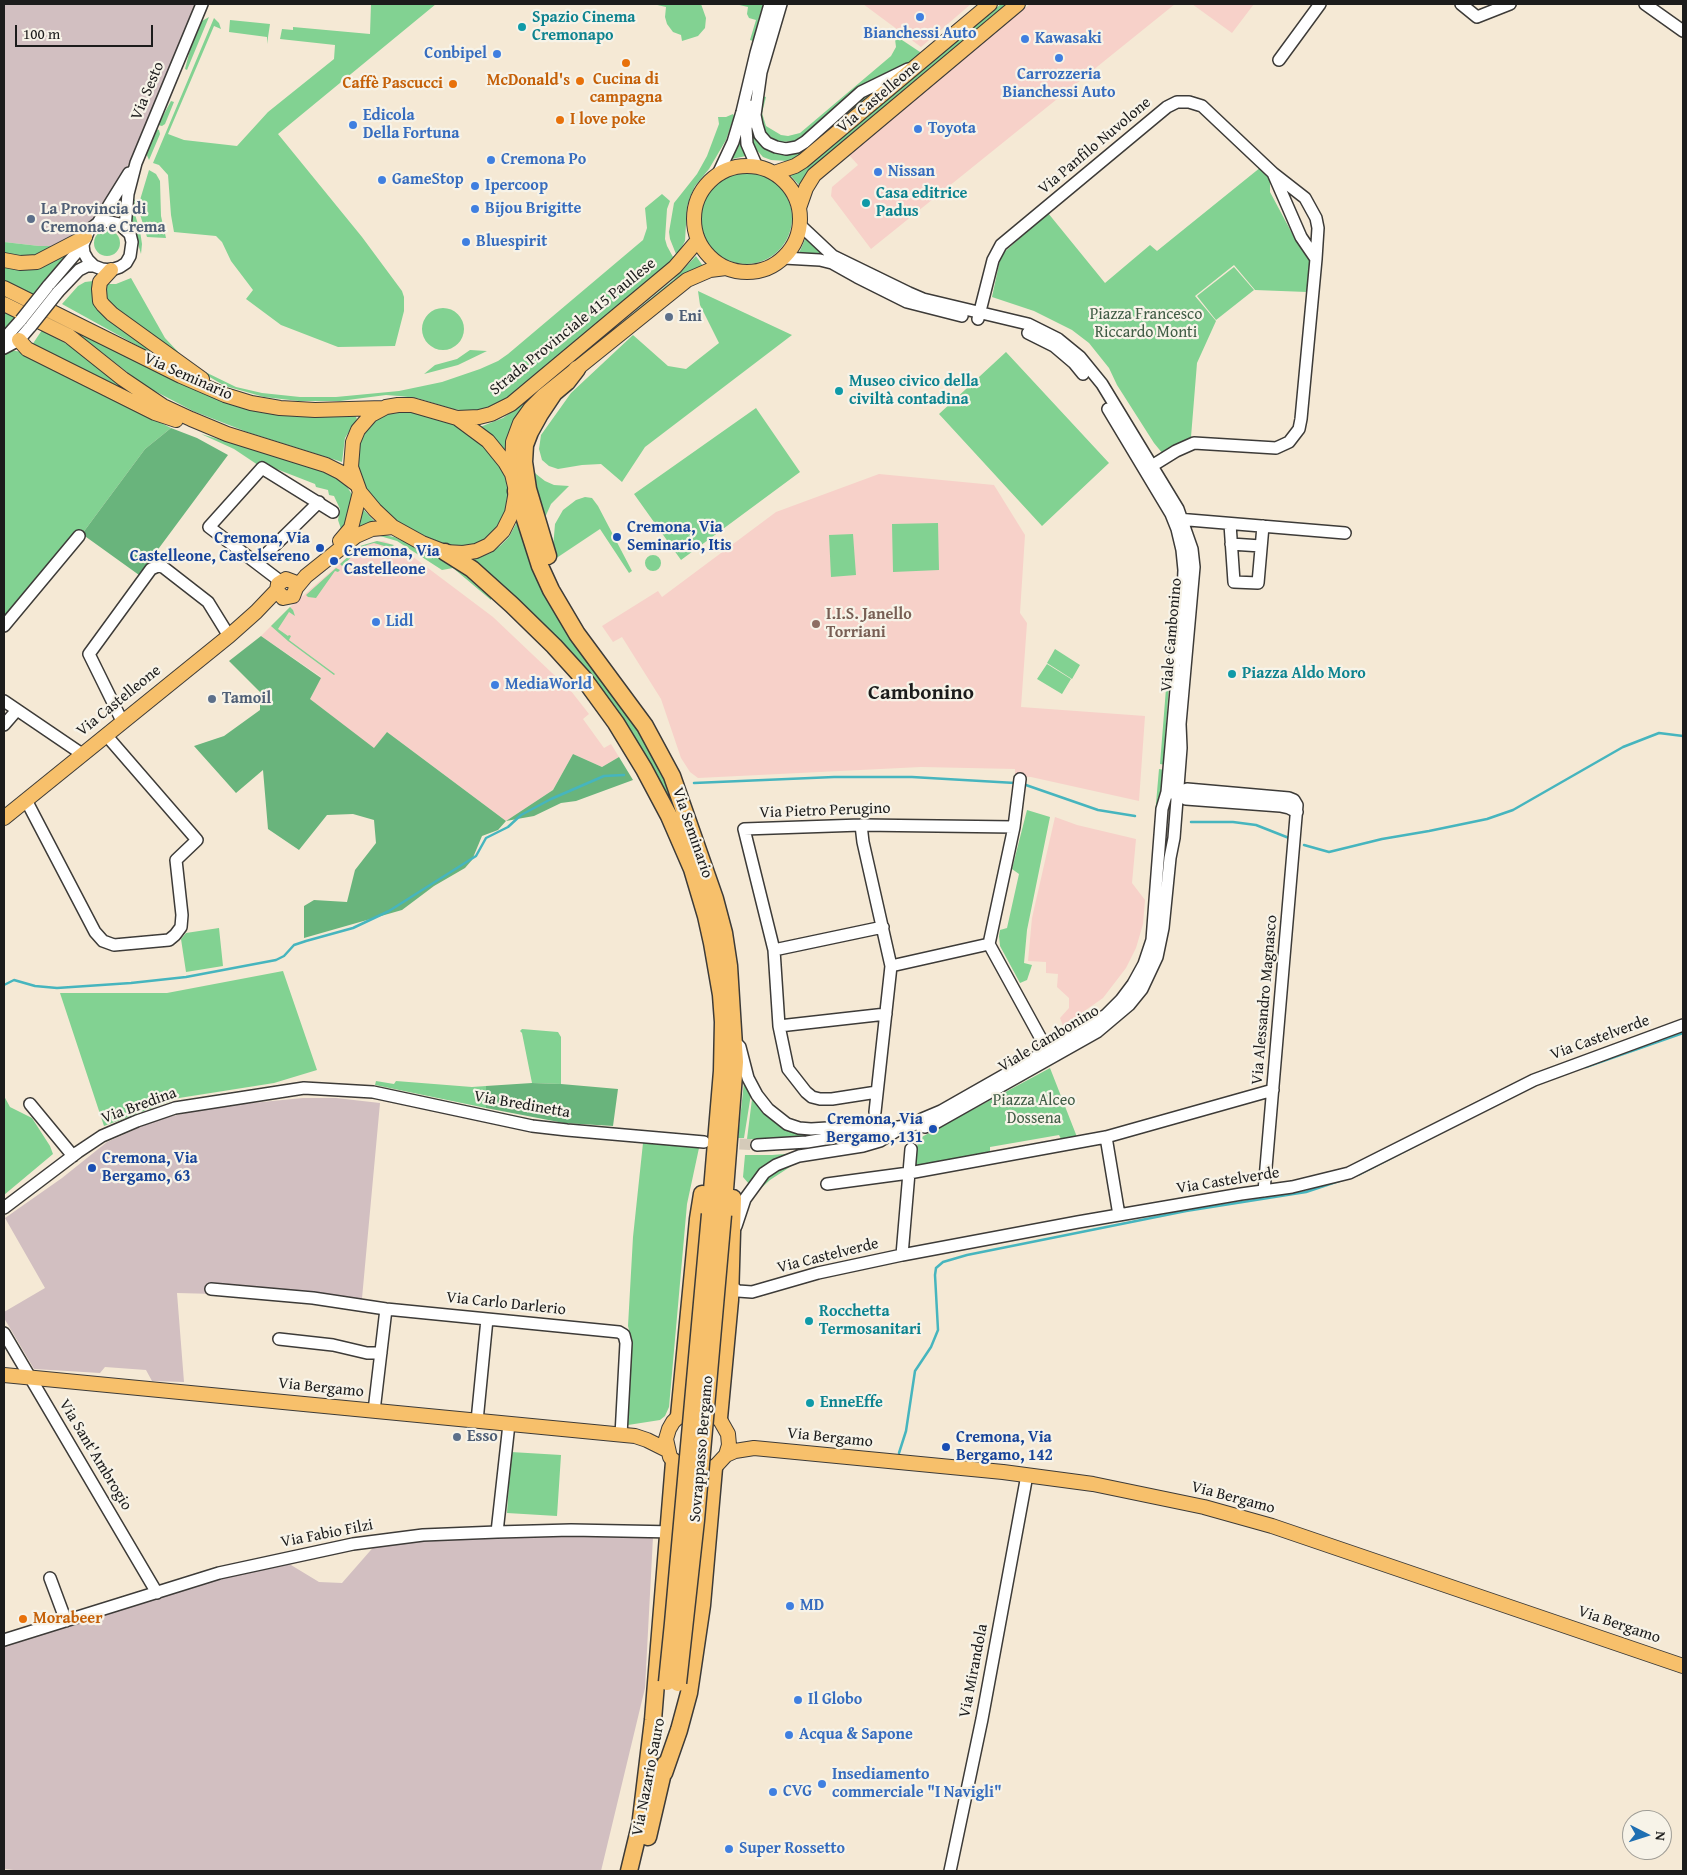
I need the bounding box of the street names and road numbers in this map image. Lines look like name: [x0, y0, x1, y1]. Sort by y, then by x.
street label: Via Castelleone: [833, 57, 925, 137]
street label: Via Sesto: [127, 59, 169, 123]
street label: Via Panfilo Nuvolone: [1035, 93, 1155, 199]
street label: Strada Provinciale 415 Paullese: [486, 254, 660, 400]
street label: Via Seminario: [141, 349, 235, 405]
street label: Viale Cambonino: [1157, 577, 1187, 693]
street label: Via Castelleone: [73, 661, 165, 741]
street label: Via Seminario: [668, 785, 716, 881]
street label: Via Pietro Perugino: [759, 799, 891, 823]
street label: Via Alessandro Magnasco: [1248, 914, 1282, 1086]
street label: Viale Cambonino: [995, 1001, 1103, 1077]
street label: Via Castelverde: [1548, 1011, 1652, 1065]
street label: Via Bredina: [99, 1084, 179, 1128]
street label: Via Bredinetta: [472, 1087, 572, 1123]
street label: Via Castelverde: [1175, 1163, 1281, 1199]
street label: Via Castelverde: [775, 1234, 881, 1278]
street label: Via Carlo Darlerio: [445, 1288, 567, 1320]
street label: Via Bergamo: [277, 1374, 365, 1402]
street label: Sovrappasso Bergamo: [686, 1375, 718, 1523]
street label: Via Sant'Ambrogio: [54, 1396, 136, 1514]
street label: Via Bergamo: [786, 1424, 874, 1452]
street label: Via Bergamo: [1189, 1478, 1277, 1518]
street label: Via Fabio Filzi: [279, 1516, 375, 1552]
street label: Via Bergamo: [1575, 1602, 1663, 1648]
street label: Via Mirandola: [955, 1622, 993, 1720]
street label: Via Nazario Sauro: [628, 1716, 670, 1838]

